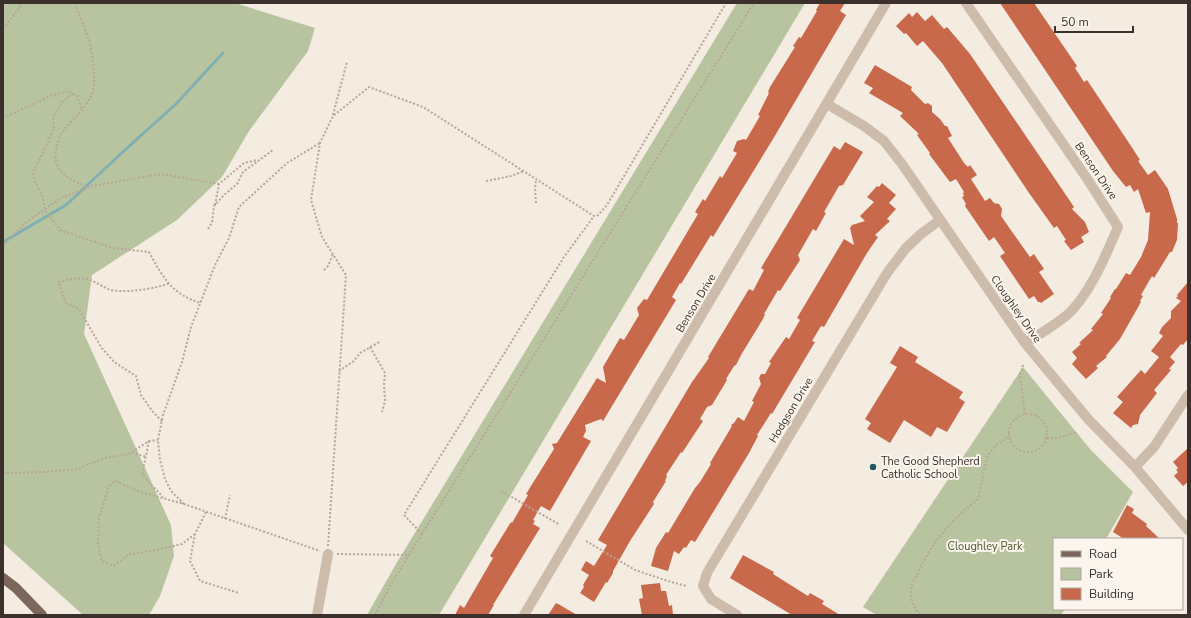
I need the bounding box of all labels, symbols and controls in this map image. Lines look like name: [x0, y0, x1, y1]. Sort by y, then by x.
scale bar: [1055, 8, 1133, 34]
text: 50 m: [1061, 14, 1089, 30]
street label: Benson Drive: [1071, 139, 1121, 203]
street label: Benson Drive: [673, 271, 720, 335]
street label: Cloughley Drive: [987, 272, 1045, 346]
street label: Hodgson Drive: [766, 374, 817, 446]
place label: The Good Shepherd Catholic School: [881, 454, 980, 482]
marker: The Good Shepherd Catholic School: [868, 462, 878, 472]
legend: [1053, 538, 1183, 610]
park label: Cloughley Park: [947, 539, 1023, 554]
text: Road: [1089, 546, 1117, 562]
text: Park: [1089, 566, 1114, 582]
text: Building: [1089, 586, 1134, 602]

